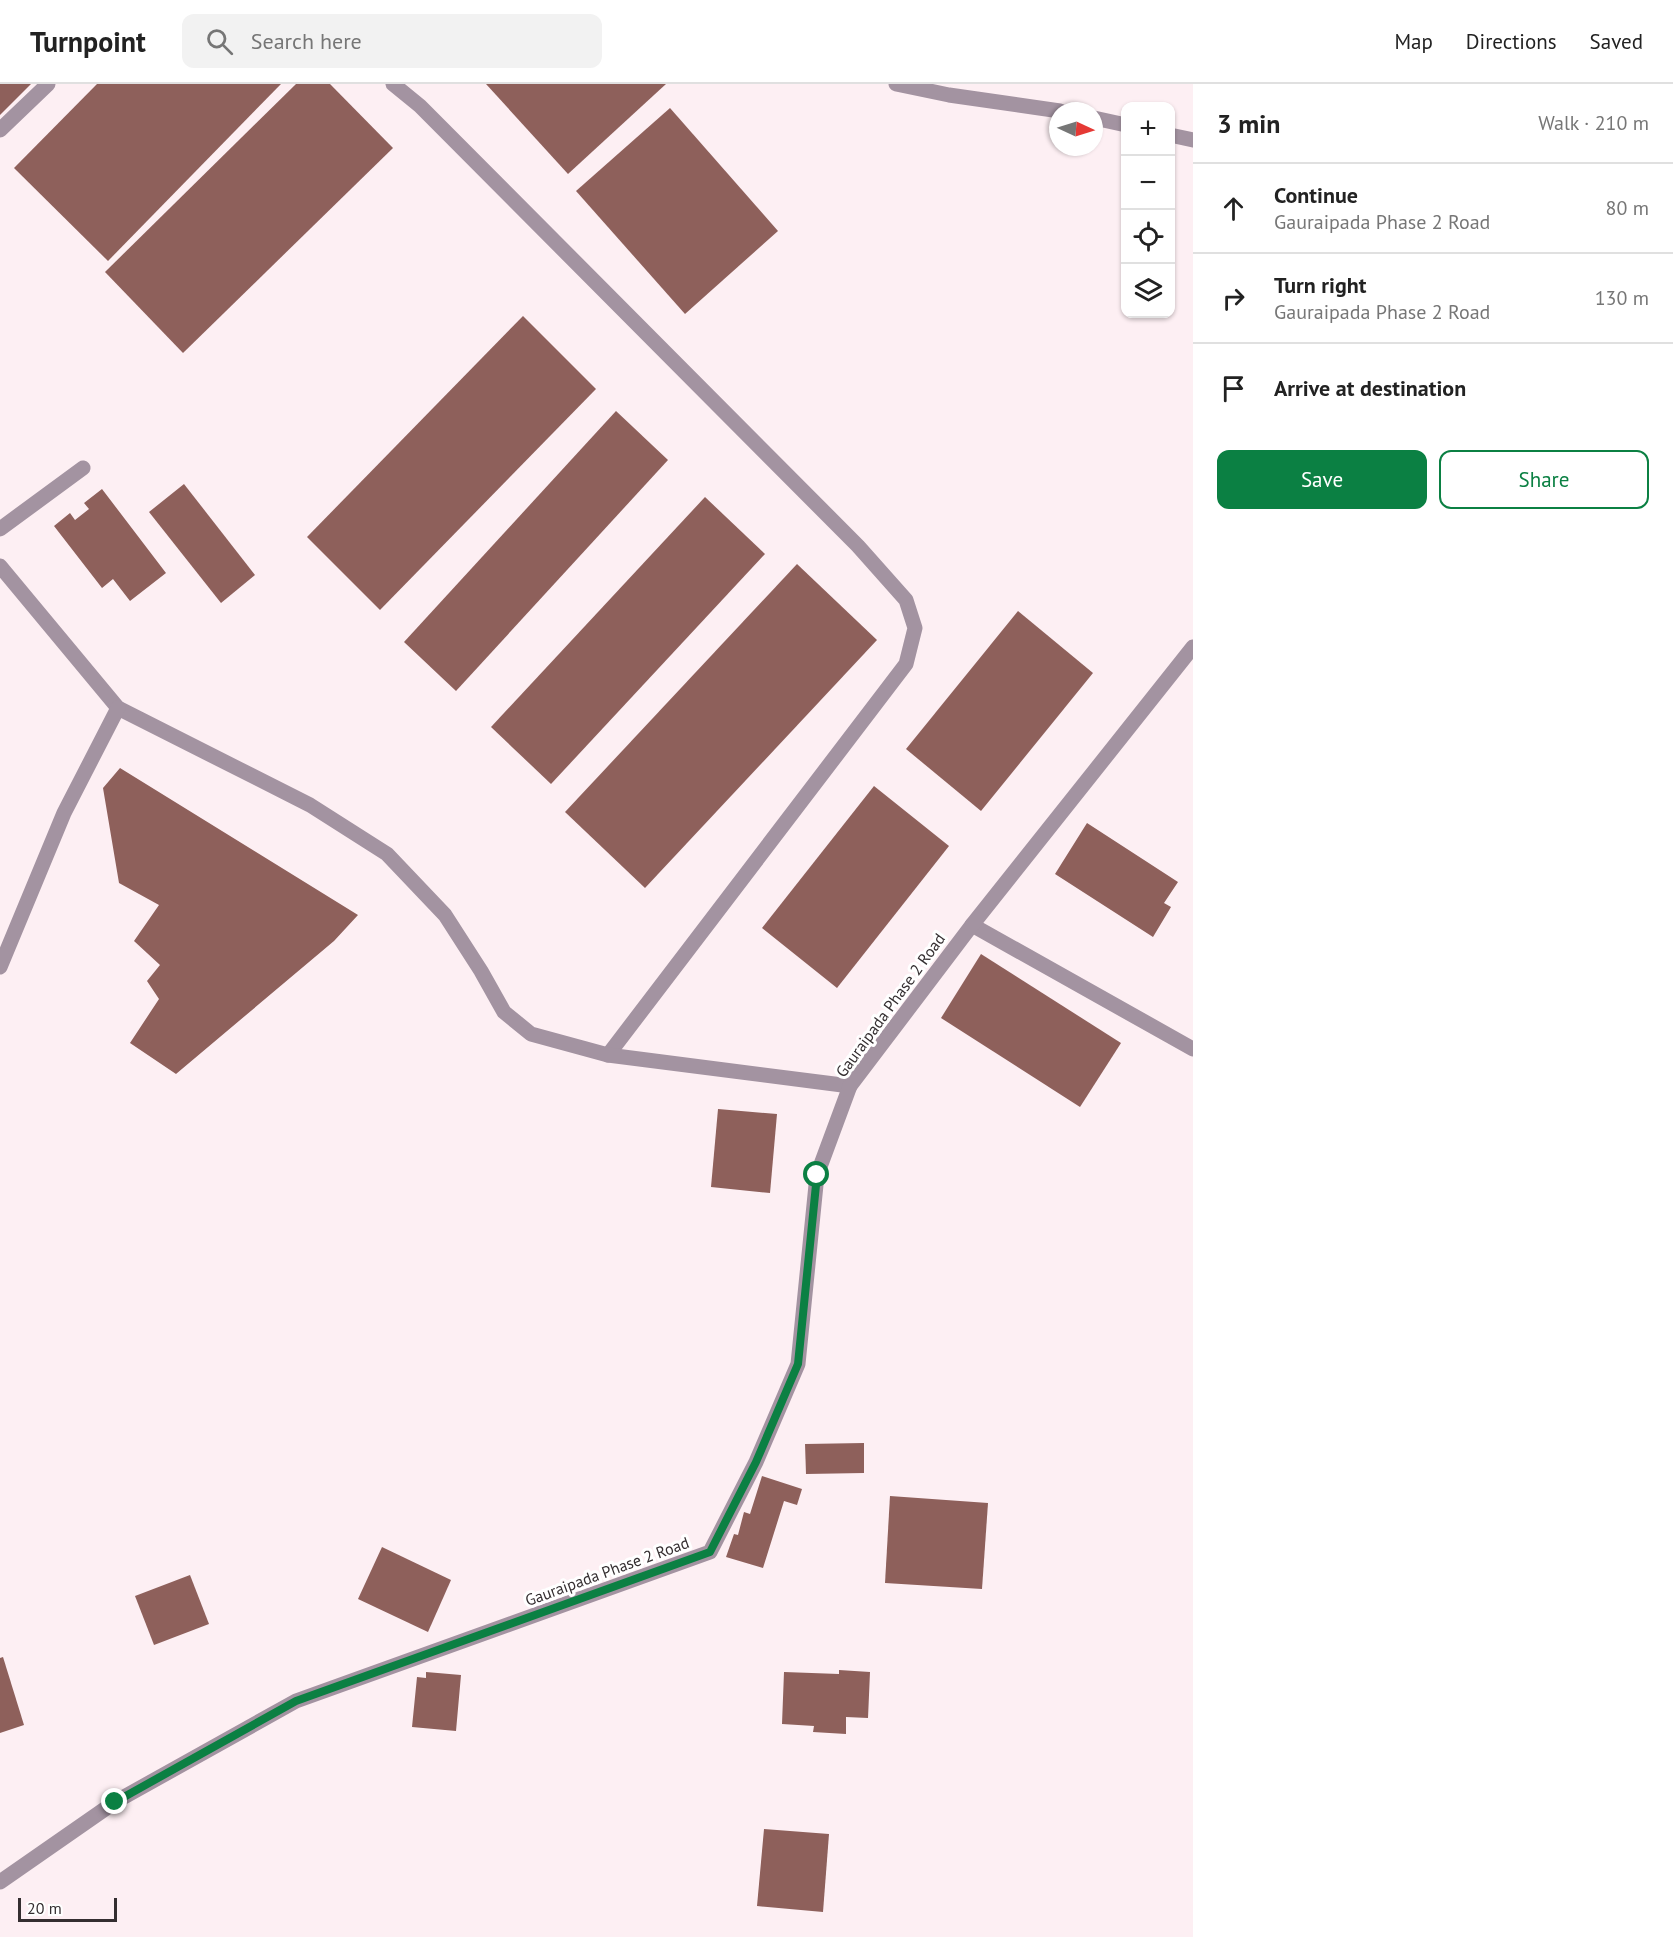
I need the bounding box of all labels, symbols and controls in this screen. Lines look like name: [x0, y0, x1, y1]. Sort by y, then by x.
search box: [182, 14, 602, 68]
text: Turnpoint: [30, 23, 146, 60]
icon: search: [203, 25, 236, 58]
text: Search here: [251, 27, 362, 55]
text: Map: [1394, 28, 1433, 55]
text: Directions: [1466, 28, 1557, 55]
text: Saved: [1590, 28, 1643, 55]
north arrow: [1049, 102, 1103, 156]
map controls: [1121, 102, 1175, 318]
button: +: [1121, 102, 1175, 156]
text: 3 min: [1217, 107, 1280, 140]
text: Walk · 210 m: [1538, 110, 1649, 136]
button: −: [1121, 156, 1175, 210]
text: Continue: [1274, 181, 1358, 209]
icon: ahead: [1217, 192, 1250, 225]
text: 80 m: [1606, 195, 1649, 221]
text: Gauraipada Phase 2 Road: [1274, 209, 1490, 235]
button: locate: [1121, 210, 1175, 264]
button: layers: [1121, 264, 1175, 318]
text: Turn right: [1274, 271, 1366, 299]
icon: right: [1217, 282, 1250, 315]
text: 130 m: [1595, 285, 1649, 311]
text: Gauraipada Phase 2 Road: [1274, 299, 1490, 325]
icon: arrive: [1217, 372, 1250, 405]
text: Arrive at destination: [1274, 374, 1466, 402]
button: Save: [1217, 450, 1427, 509]
button: Share: [1439, 450, 1649, 509]
street label: Gauraipada Phase 2 Road: [831, 929, 949, 1081]
route start: [803, 1161, 829, 1187]
street label: Gauraipada Phase 2 Road: [522, 1532, 692, 1610]
route end: [101, 1788, 127, 1814]
scale bar: [18, 1895, 117, 1922]
text: 20 m: [27, 1898, 62, 1918]

